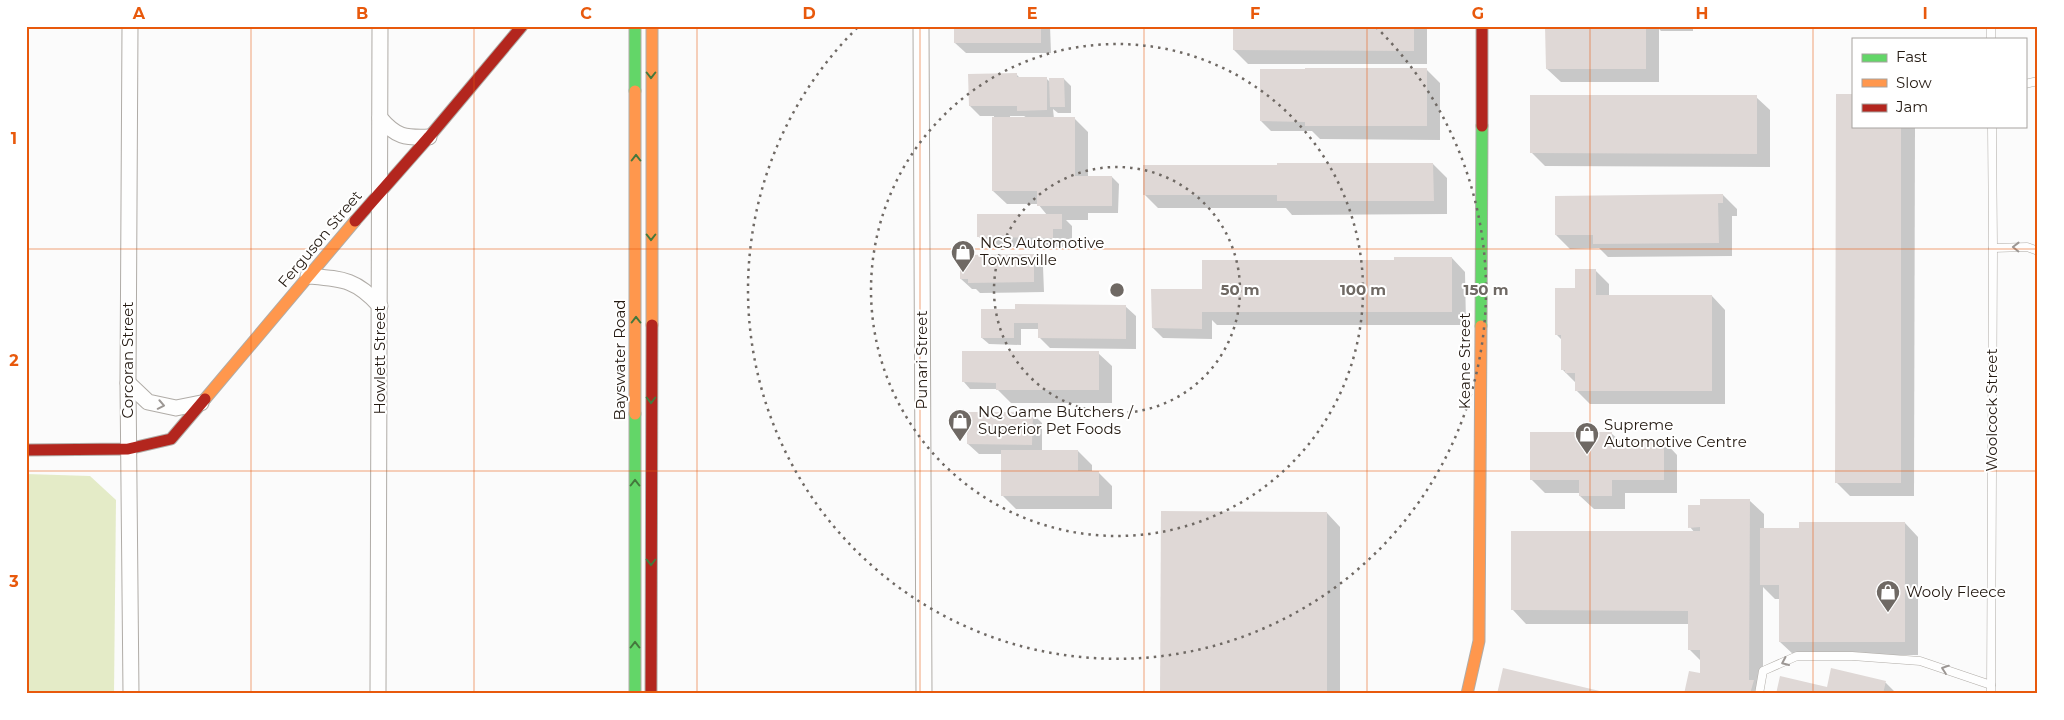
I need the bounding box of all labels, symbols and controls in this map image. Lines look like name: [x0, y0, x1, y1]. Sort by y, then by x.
text: A: [132, 4, 146, 23]
text: B: [356, 4, 368, 23]
text: C: [580, 4, 592, 23]
text: D: [802, 4, 816, 23]
text: E: [1027, 4, 1037, 23]
text: F: [1250, 4, 1260, 23]
text: G: [1472, 4, 1484, 23]
text: H: [1696, 4, 1708, 23]
text: I: [1922, 4, 1928, 23]
legend: [1852, 38, 2026, 128]
text: Fast: [1896, 47, 1927, 66]
one-way arrow: [646, 72, 656, 79]
text: Slow: [1896, 73, 1932, 92]
text: Jam: [1895, 97, 1928, 116]
text: 1: [11, 129, 17, 148]
one-way arrow: [630, 153, 641, 161]
street label: Ferguson Street: [274, 186, 366, 291]
place label: NCS Automotive Townsville: [980, 233, 1104, 269]
one-way arrow: [646, 234, 656, 242]
shop icon: NCS Automotive Townsville: [950, 239, 976, 273]
one-way arrow: [2011, 242, 2019, 252]
text: 50 m: [1220, 280, 1260, 299]
text: 100 m: [1340, 280, 1386, 299]
text: 150 m: [1464, 280, 1508, 299]
centre of rings: [1108, 281, 1126, 299]
street label: Bayswater Road: [610, 300, 629, 420]
street label: Corcoran Street: [118, 302, 137, 418]
street label: Howlett Street: [370, 306, 389, 414]
street label: Punari Street: [912, 310, 931, 410]
street label: Keane Street: [1455, 313, 1474, 409]
one-way arrow: [631, 316, 641, 324]
street label: Woolcock Street: [1982, 349, 2001, 471]
text: 2: [9, 351, 19, 370]
one-way arrow: [646, 396, 656, 404]
one-way arrow: [157, 399, 165, 409]
place label: NQ Game Butchers / Superior Pet Foods: [978, 402, 1134, 438]
shop icon: NQ Game Butchers / Superior Pet Foods: [947, 408, 973, 442]
place label: Supreme Automotive Centre: [1604, 415, 1747, 451]
shop icon: Supreme Automotive Centre: [1574, 421, 1600, 455]
one-way arrow: [630, 478, 640, 486]
one-way arrow: [646, 559, 656, 567]
text: 3: [8, 572, 19, 591]
shop icon: Wooly Fleece: [1875, 579, 1901, 613]
place label: Wooly Fleece: [1906, 582, 2006, 601]
one-way arrow: [630, 641, 640, 648]
one-way arrow: [1781, 655, 1790, 666]
one-way arrow: [1941, 665, 1949, 675]

